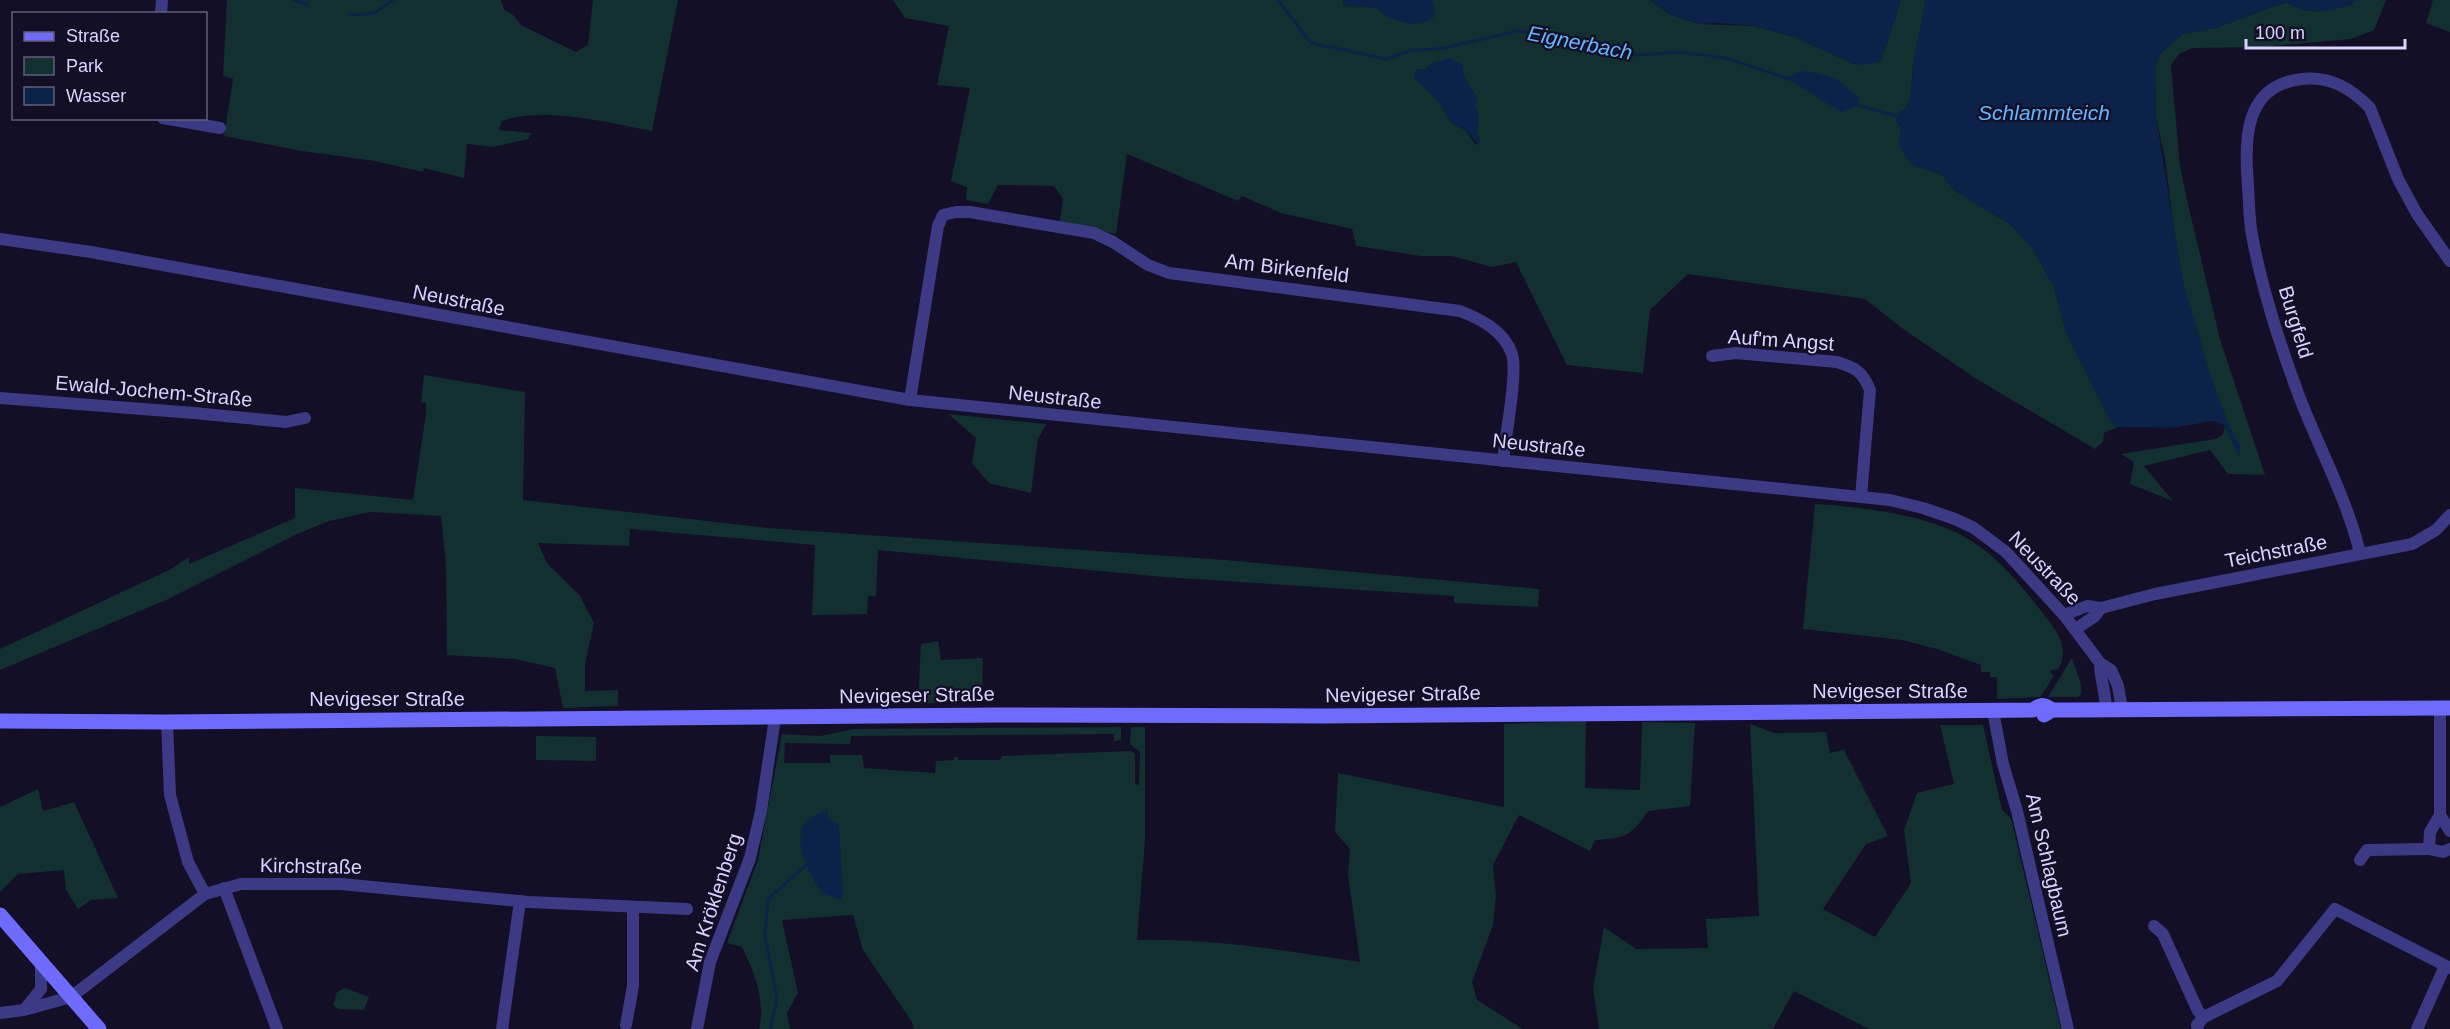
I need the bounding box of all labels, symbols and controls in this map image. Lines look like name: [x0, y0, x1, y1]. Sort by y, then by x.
legend: [12, 12, 207, 120]
scale bar: [2246, 12, 2405, 50]
water label: Eignerbach: [1526, 21, 1634, 64]
text: 100 m: [2255, 23, 2305, 43]
text: Straße: [66, 26, 120, 46]
text: Park: [66, 56, 104, 76]
text: Wasser: [66, 86, 126, 106]
water label: Schlammteich: [1978, 101, 2110, 124]
street label: Am Birkenfeld: [1224, 249, 1350, 287]
street label: Neustraße: [411, 280, 507, 320]
street label: Burgfeld: [2275, 283, 2317, 361]
street label: Auf'm Angst: [1727, 325, 1835, 355]
street label: Ewald-Jochem-Straße: [54, 371, 254, 411]
street label: Neustraße: [1007, 381, 1103, 413]
street label: Neustraße: [1491, 429, 1587, 461]
street label: Neustraße: [2005, 527, 2085, 609]
street label: Teichstraße: [2223, 530, 2329, 572]
street label: Nevigeser Straße: [1812, 680, 1968, 702]
street label: Nevigeser Straße: [1325, 682, 1481, 706]
street label: Nevigeser Straße: [839, 683, 995, 707]
street label: Nevigeser Straße: [309, 688, 465, 710]
street label: Am Schlagbaum: [2022, 791, 2076, 939]
street label: Am Kröklenberg: [680, 830, 746, 974]
street label: Kirchstraße: [260, 854, 362, 878]

